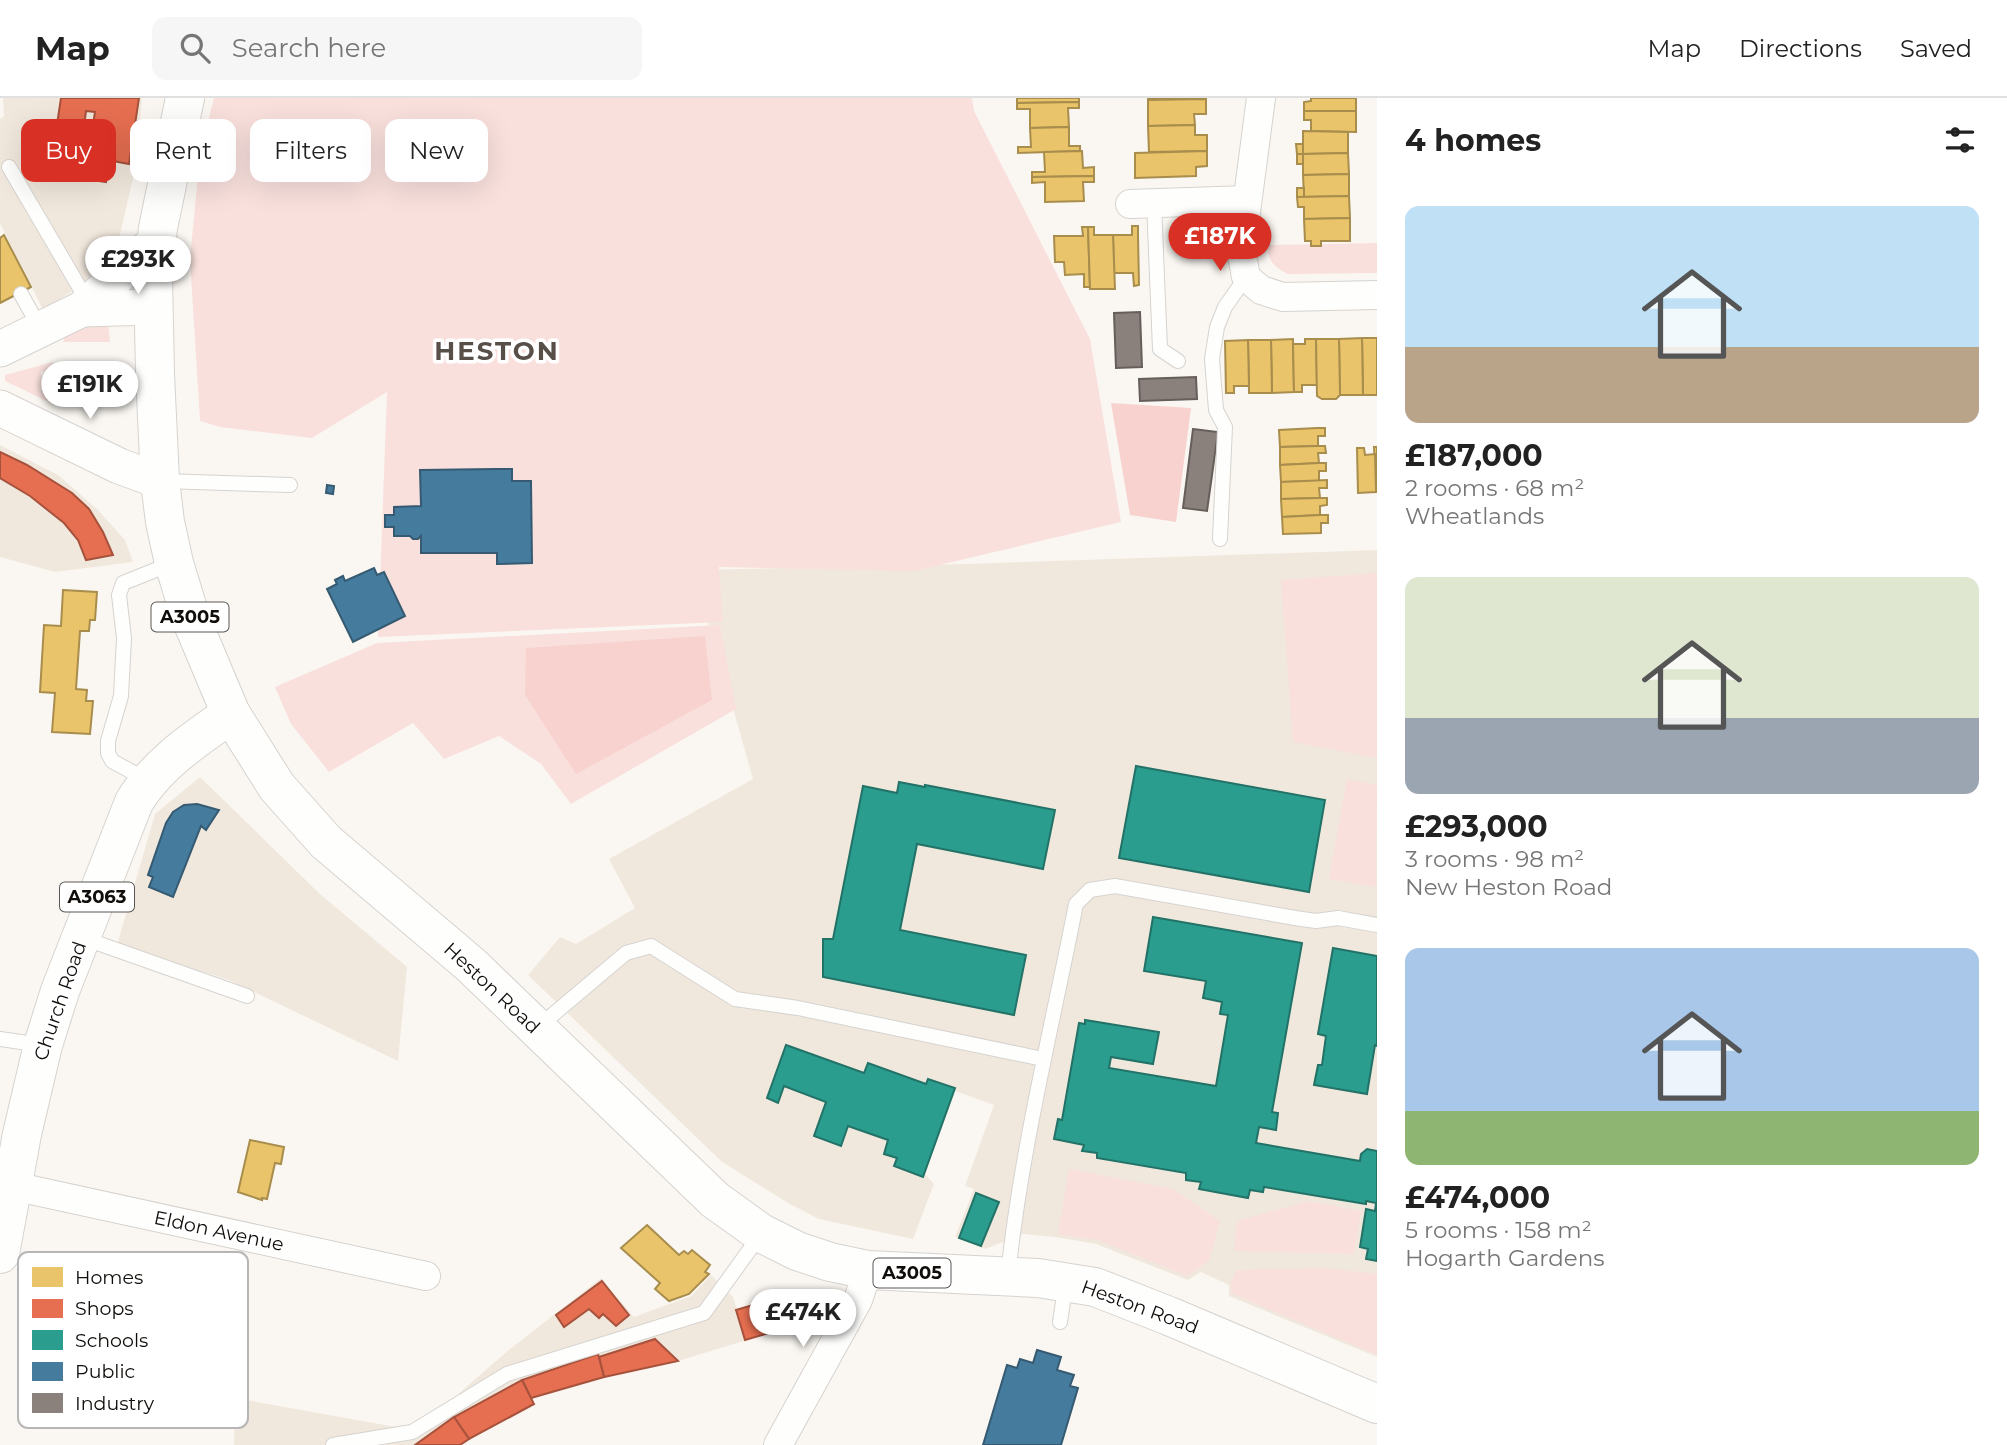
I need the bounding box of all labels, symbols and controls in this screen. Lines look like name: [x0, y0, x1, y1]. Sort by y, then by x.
search box: [152, 17, 642, 80]
text: Map: [35, 28, 110, 68]
icon: search: [176, 29, 214, 67]
text: Search here: [232, 32, 386, 64]
text: Map: [1648, 34, 1701, 63]
text: Directions: [1739, 34, 1862, 63]
text: Saved: [1900, 34, 1972, 63]
chip: Buy: [21, 119, 116, 182]
chip: Rent: [130, 119, 236, 182]
chip: Filters: [250, 119, 371, 182]
chip: New: [385, 119, 488, 182]
icon: filters: [1941, 121, 1979, 159]
text: 4 homes: [1405, 122, 1541, 159]
pin: £187K: [1171, 214, 1269, 273]
text: £187K: [1184, 222, 1256, 250]
pin: £293K: [89, 236, 187, 296]
text: £293K: [101, 245, 175, 273]
icon: home: [1629, 251, 1755, 377]
district label: HESTON: [434, 335, 560, 367]
pin: £191K: [41, 362, 139, 421]
text: £191K: [57, 370, 123, 398]
text: £187,000: [1405, 437, 1543, 474]
text: 2 rooms · 68 m²: [1405, 474, 1584, 502]
text: Wheatlands: [1405, 502, 1544, 530]
road number: A3005: [152, 602, 228, 632]
icon: home: [1629, 622, 1755, 748]
text: £293,000: [1405, 808, 1548, 845]
text: 3 rooms · 98 m²: [1405, 845, 1584, 873]
text: New Heston Road: [1405, 873, 1612, 901]
road number: A3063: [60, 882, 134, 912]
street label: Church Road: [29, 938, 91, 1064]
street label: Heston Road: [439, 938, 545, 1038]
icon: home: [1629, 993, 1755, 1119]
text: £474,000: [1405, 1179, 1550, 1216]
street label: Eldon Avenue: [152, 1206, 286, 1256]
text: 5 rooms · 158 m²: [1405, 1216, 1592, 1244]
text: Hogarth Gardens: [1405, 1244, 1604, 1272]
legend: [18, 1252, 248, 1428]
road number: A3005: [874, 1258, 950, 1288]
text: Homes: [75, 1266, 143, 1289]
street label: Heston Road: [1078, 1275, 1202, 1339]
pin: £474K: [754, 1290, 852, 1349]
text: Shops: [75, 1297, 134, 1320]
text: £474K: [765, 1298, 841, 1326]
text: Schools: [75, 1329, 148, 1352]
text: Public: [75, 1360, 135, 1383]
text: Industry: [75, 1392, 155, 1415]

